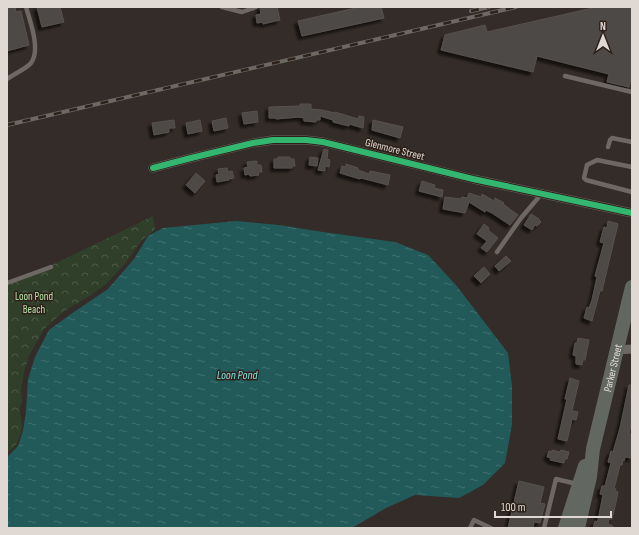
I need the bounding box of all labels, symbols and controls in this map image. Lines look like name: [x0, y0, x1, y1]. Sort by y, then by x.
north arrow: [583, 16, 623, 56]
text: N: [600, 20, 606, 33]
street label: Glenmore Street: [364, 136, 427, 163]
park label: Loon Pond Beach: [15, 290, 53, 316]
street label: Parker Street: [601, 342, 625, 393]
water label: Loon Pond: [217, 368, 258, 383]
scale bar: [495, 493, 611, 519]
text: 100 m: [501, 500, 526, 515]

